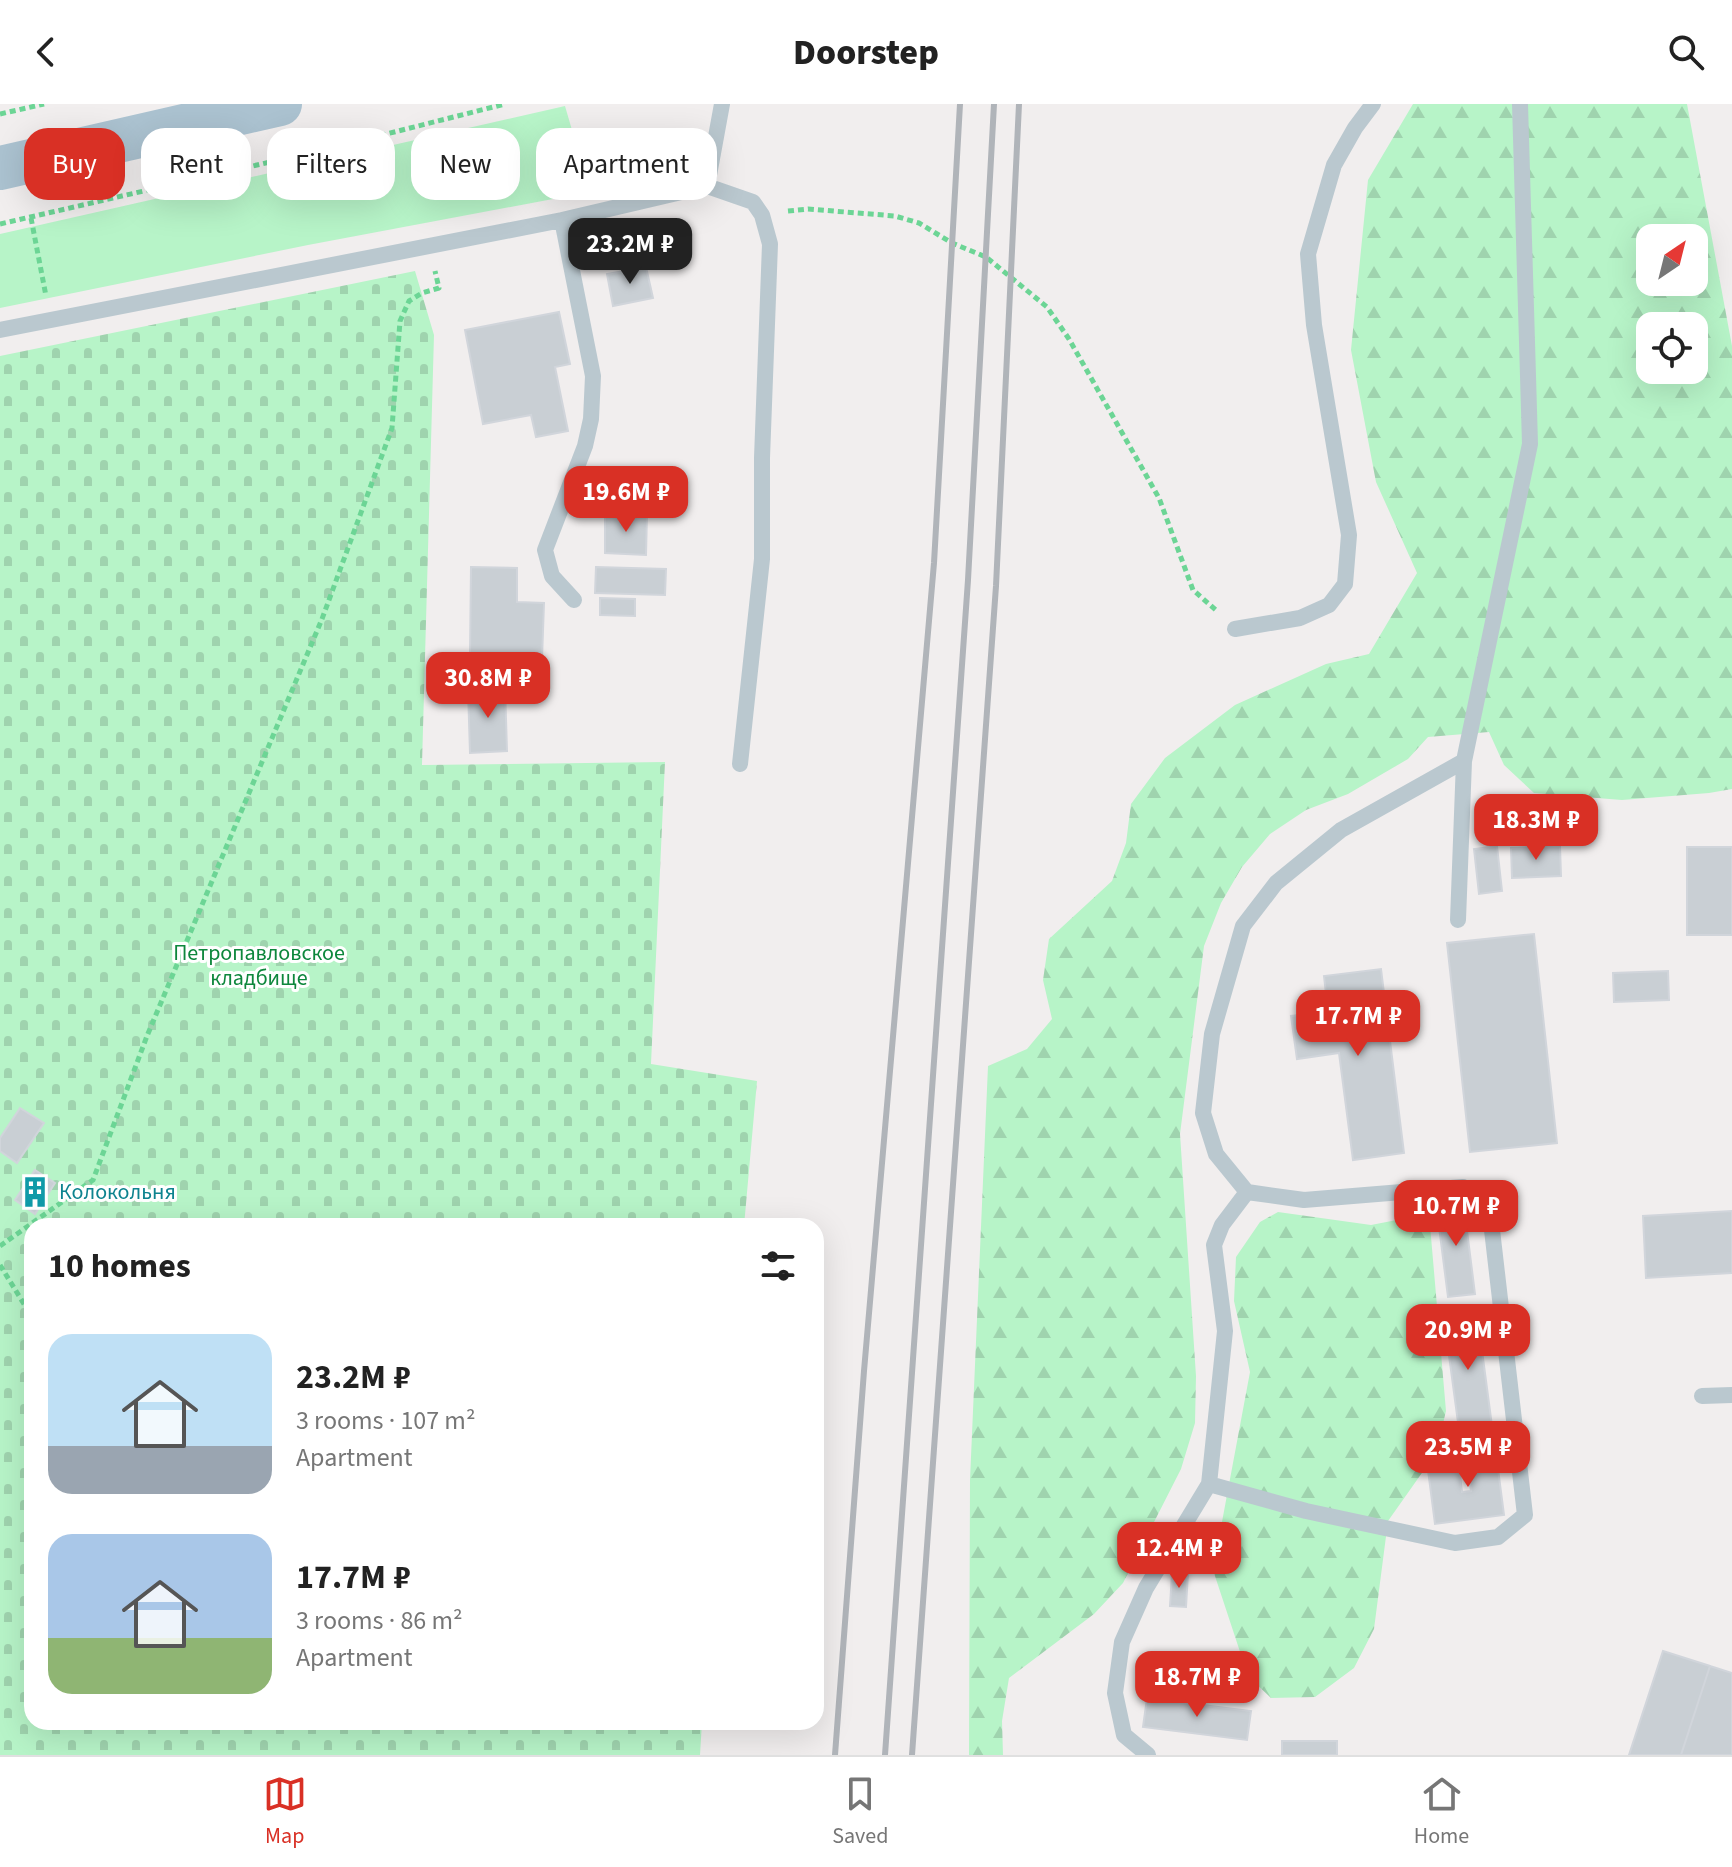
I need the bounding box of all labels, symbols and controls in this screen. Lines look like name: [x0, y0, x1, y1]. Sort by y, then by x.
text: Doorstep: [793, 27, 939, 78]
icon: back: [24, 30, 68, 74]
icon: search: [1664, 30, 1708, 74]
chip: Buy: [24, 128, 125, 200]
chip: Rent: [141, 128, 251, 200]
chip: Filters: [267, 128, 395, 200]
chip: New: [411, 128, 520, 200]
chip: Apartment: [536, 128, 717, 200]
pin: 23.2M ₽: [556, 218, 704, 286]
north arrow: [1636, 224, 1708, 296]
map controls: [1636, 224, 1708, 384]
text: 23.2M ₽: [586, 225, 674, 262]
button: locate: [1636, 312, 1708, 384]
pin: 19.6M ₽: [552, 466, 700, 534]
text: 19.6M ₽: [582, 473, 670, 510]
pin: 30.8M ₽: [414, 652, 562, 720]
text: 30.8M ₽: [444, 659, 532, 696]
pin: 18.3M ₽: [1462, 794, 1610, 862]
text: 18.3M ₽: [1492, 801, 1580, 838]
park label: Петропавловское кладбище: [173, 937, 345, 994]
pin: 17.7M ₽: [1284, 990, 1432, 1058]
text: 17.7M ₽: [1314, 997, 1402, 1034]
building icon: Колокольня: [18, 1175, 52, 1209]
place label: Колокольня: [59, 1176, 176, 1208]
pin: 10.7M ₽: [1382, 1180, 1530, 1248]
text: 10.7M ₽: [1412, 1187, 1500, 1224]
text: 10 homes: [48, 1242, 191, 1291]
icon: filters: [756, 1244, 800, 1288]
pin: 20.9M ₽: [1394, 1304, 1542, 1372]
text: 20.9M ₽: [1424, 1311, 1512, 1348]
text: 23.2M ₽: [296, 1353, 411, 1402]
icon: home: [112, 1366, 208, 1462]
text: 3 rooms · 107 m²: [296, 1402, 475, 1439]
pin: 23.5M ₽: [1394, 1421, 1542, 1489]
text: 23.5M ₽: [1424, 1428, 1512, 1465]
text: Apartment: [296, 1439, 413, 1476]
pin: 12.4M ₽: [1105, 1522, 1253, 1590]
text: 12.4M ₽: [1135, 1529, 1223, 1566]
text: 17.7M ₽: [296, 1553, 411, 1602]
icon: home: [112, 1566, 208, 1662]
text: 3 rooms · 86 m²: [296, 1602, 463, 1639]
text: Apartment: [296, 1639, 413, 1676]
pin: 18.7M ₽: [1123, 1651, 1271, 1719]
text: 18.7M ₽: [1153, 1658, 1241, 1695]
tab: Map: [263, 1772, 307, 1852]
tab: Saved: [832, 1772, 888, 1852]
tab: Home: [1414, 1772, 1469, 1852]

